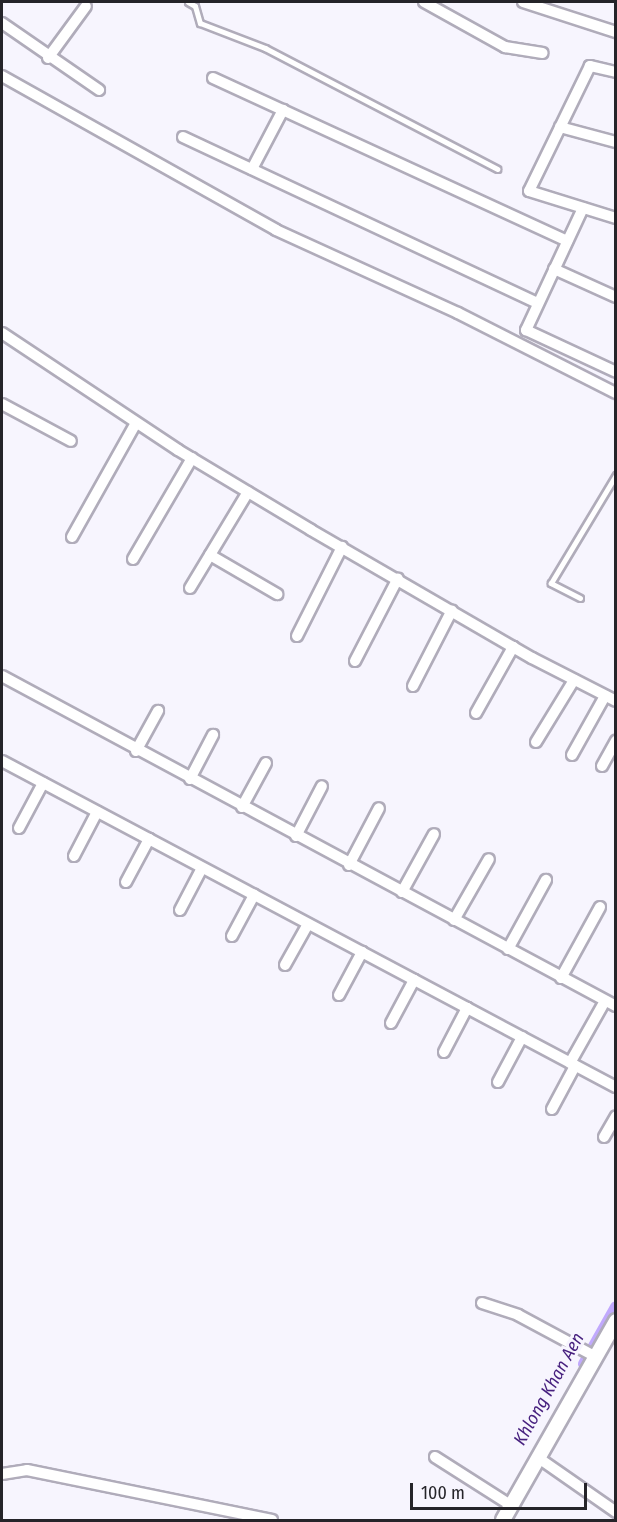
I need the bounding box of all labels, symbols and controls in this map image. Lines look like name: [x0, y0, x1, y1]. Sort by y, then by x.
water label: Khlong Khan Aen: [509, 1329, 589, 1449]
scale bar: [413, 1471, 590, 1509]
text: 100 m: [421, 1482, 465, 1504]

